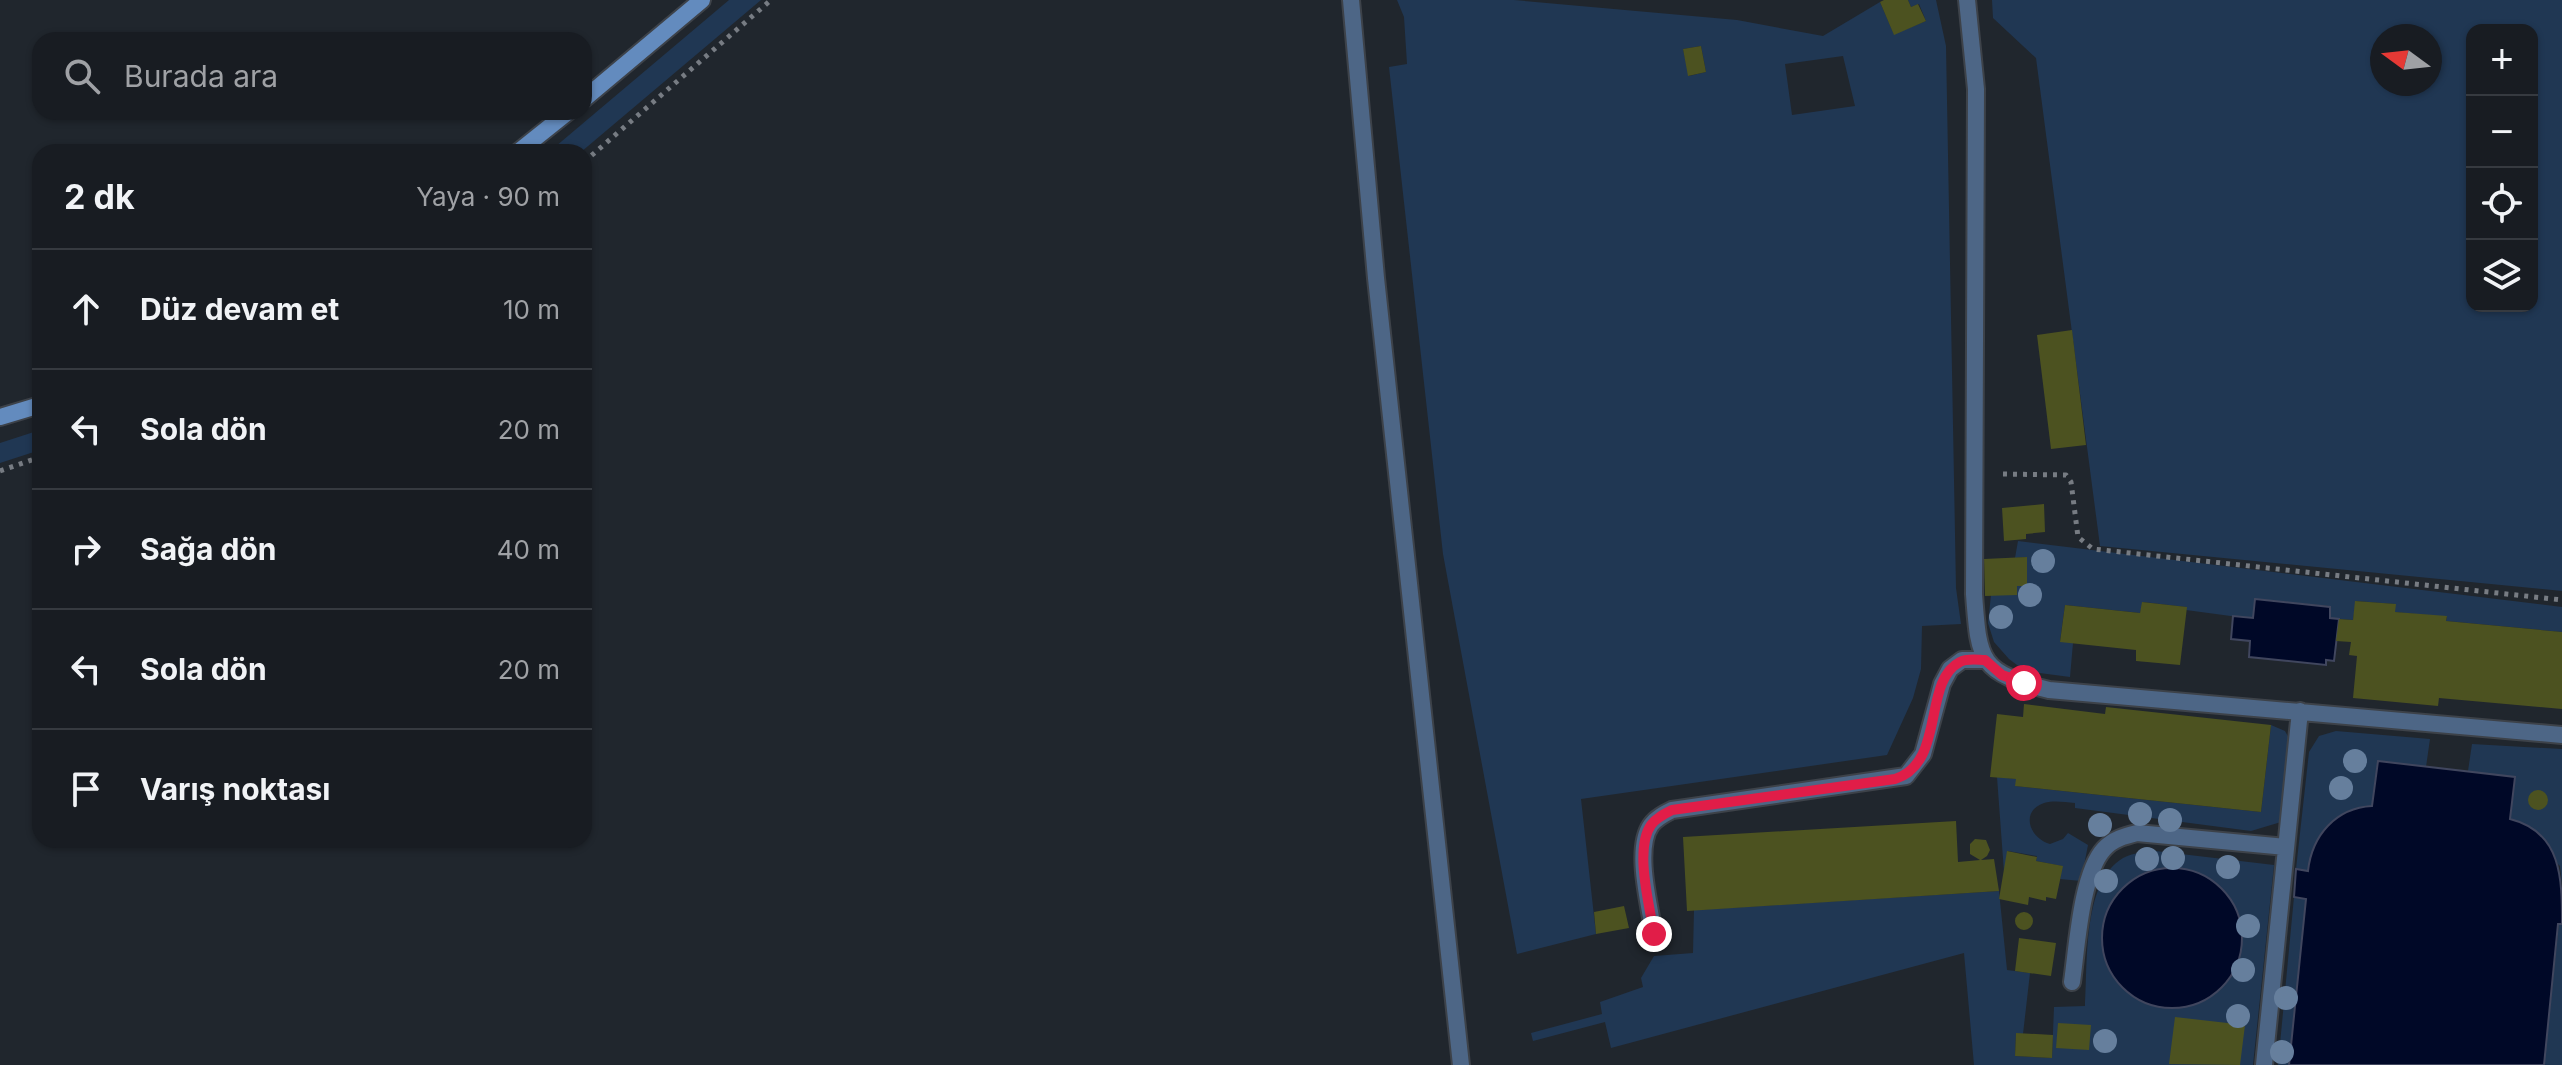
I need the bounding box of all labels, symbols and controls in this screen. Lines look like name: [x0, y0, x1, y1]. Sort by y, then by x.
north arrow: [2370, 24, 2442, 96]
map controls: [2466, 24, 2538, 312]
button: +: [2466, 24, 2538, 96]
search box: [32, 32, 592, 120]
icon: search: [60, 54, 104, 98]
text: Burada ara: [124, 58, 278, 94]
button: −: [2466, 96, 2538, 168]
button: locate: [2466, 168, 2538, 240]
text: 2 dk: [64, 176, 135, 217]
text: Yaya · 90 m: [416, 181, 560, 212]
button: layers: [2466, 240, 2538, 312]
icon: ahead: [64, 287, 108, 331]
text: Düz devam et: [140, 291, 339, 327]
text: 10 m: [503, 294, 560, 325]
icon: left: [64, 407, 108, 451]
text: Sola dön: [140, 411, 267, 447]
text: 20 m: [498, 414, 560, 445]
icon: right: [64, 527, 108, 571]
text: Sağa dön: [140, 531, 277, 567]
text: 40 m: [497, 534, 560, 565]
icon: left: [64, 647, 108, 691]
text: Sola dön: [140, 651, 267, 687]
text: 20 m: [498, 654, 560, 685]
route start: [2006, 665, 2042, 701]
icon: arrive: [64, 767, 108, 811]
text: Varış noktası: [140, 771, 330, 807]
route end: [1636, 916, 1672, 952]

